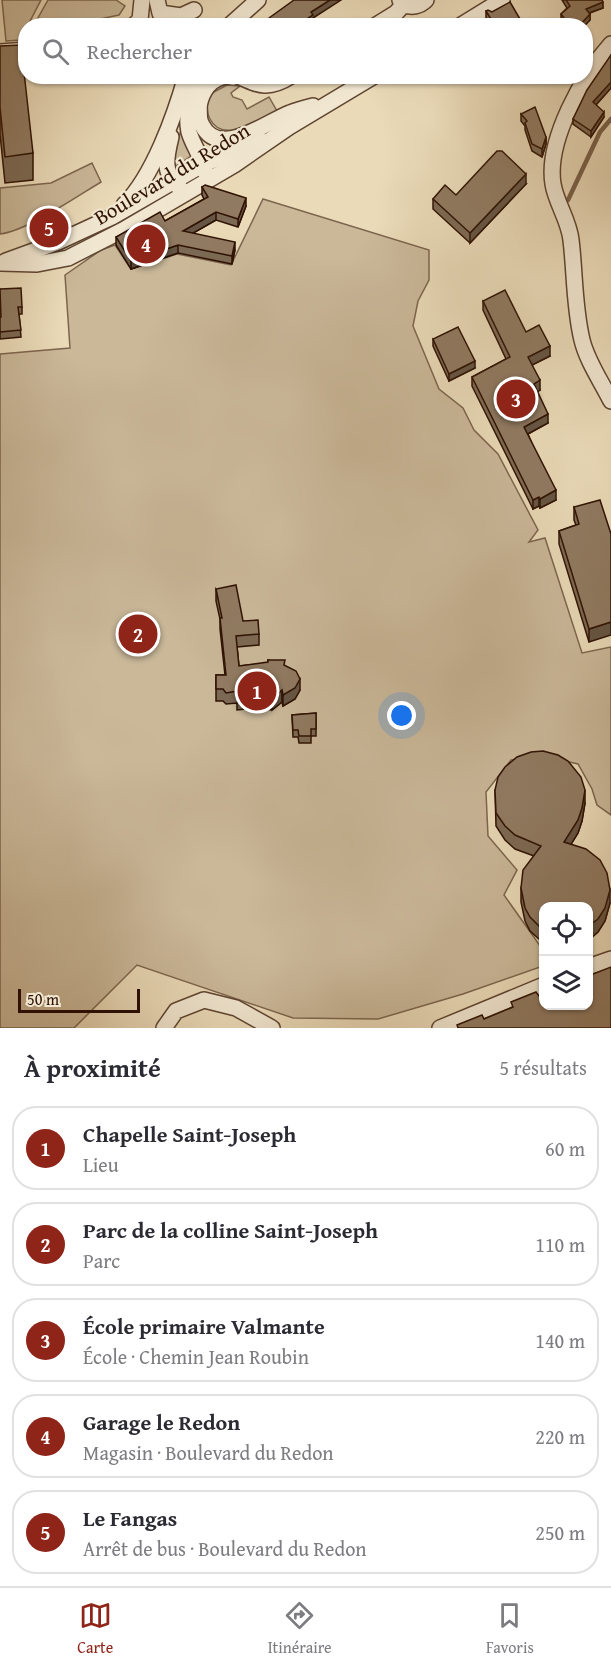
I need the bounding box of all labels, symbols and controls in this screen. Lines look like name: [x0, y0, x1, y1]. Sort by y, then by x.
search box: [18, 18, 593, 84]
icon: search: [39, 35, 72, 68]
text: Rechercher: [87, 35, 192, 67]
street label: Boulevard du Redon: [88, 115, 256, 232]
pin: 5: [29, 206, 68, 250]
pin: 4: [126, 222, 166, 266]
pin: 3: [496, 376, 536, 422]
pin: 2: [118, 612, 158, 656]
pin: 1: [238, 668, 276, 714]
your location: [387, 701, 416, 730]
map controls: [539, 902, 593, 1010]
button: locate: [539, 902, 593, 956]
button: layers: [539, 956, 593, 1010]
scale bar: [18, 986, 140, 1013]
text: 50 m: [27, 987, 59, 1011]
text: À proximité: [24, 1048, 161, 1087]
text: 5 résultats: [499, 1053, 587, 1082]
text: Chapelle Saint-Joseph: [83, 1118, 296, 1150]
text: 1: [40, 1134, 51, 1163]
text: 60 m: [545, 1134, 585, 1163]
text: Lieu: [83, 1150, 119, 1179]
text: Parc de la colline Saint-Joseph: [83, 1214, 378, 1246]
text: 2: [40, 1230, 51, 1259]
text: 110 m: [535, 1230, 585, 1259]
text: Parc: [83, 1246, 120, 1275]
text: École primaire Valmante: [83, 1310, 325, 1342]
text: 3: [40, 1326, 51, 1355]
text: 140 m: [535, 1326, 585, 1355]
text: École · Chemin Jean Roubin: [83, 1342, 309, 1371]
text: Garage le Redon: [83, 1406, 240, 1438]
text: 4: [40, 1422, 51, 1451]
text: 220 m: [535, 1422, 585, 1451]
text: Magasin · Boulevard du Redon: [83, 1438, 334, 1467]
text: Le Fangas: [83, 1502, 177, 1534]
text: 5: [40, 1518, 51, 1547]
text: 250 m: [535, 1518, 585, 1547]
text: Arrêt de bus · Boulevard du Redon: [83, 1534, 367, 1563]
tab: Carte: [77, 1599, 113, 1659]
tab: Itinéraire: [268, 1599, 332, 1659]
tab: Favoris: [486, 1599, 534, 1659]

